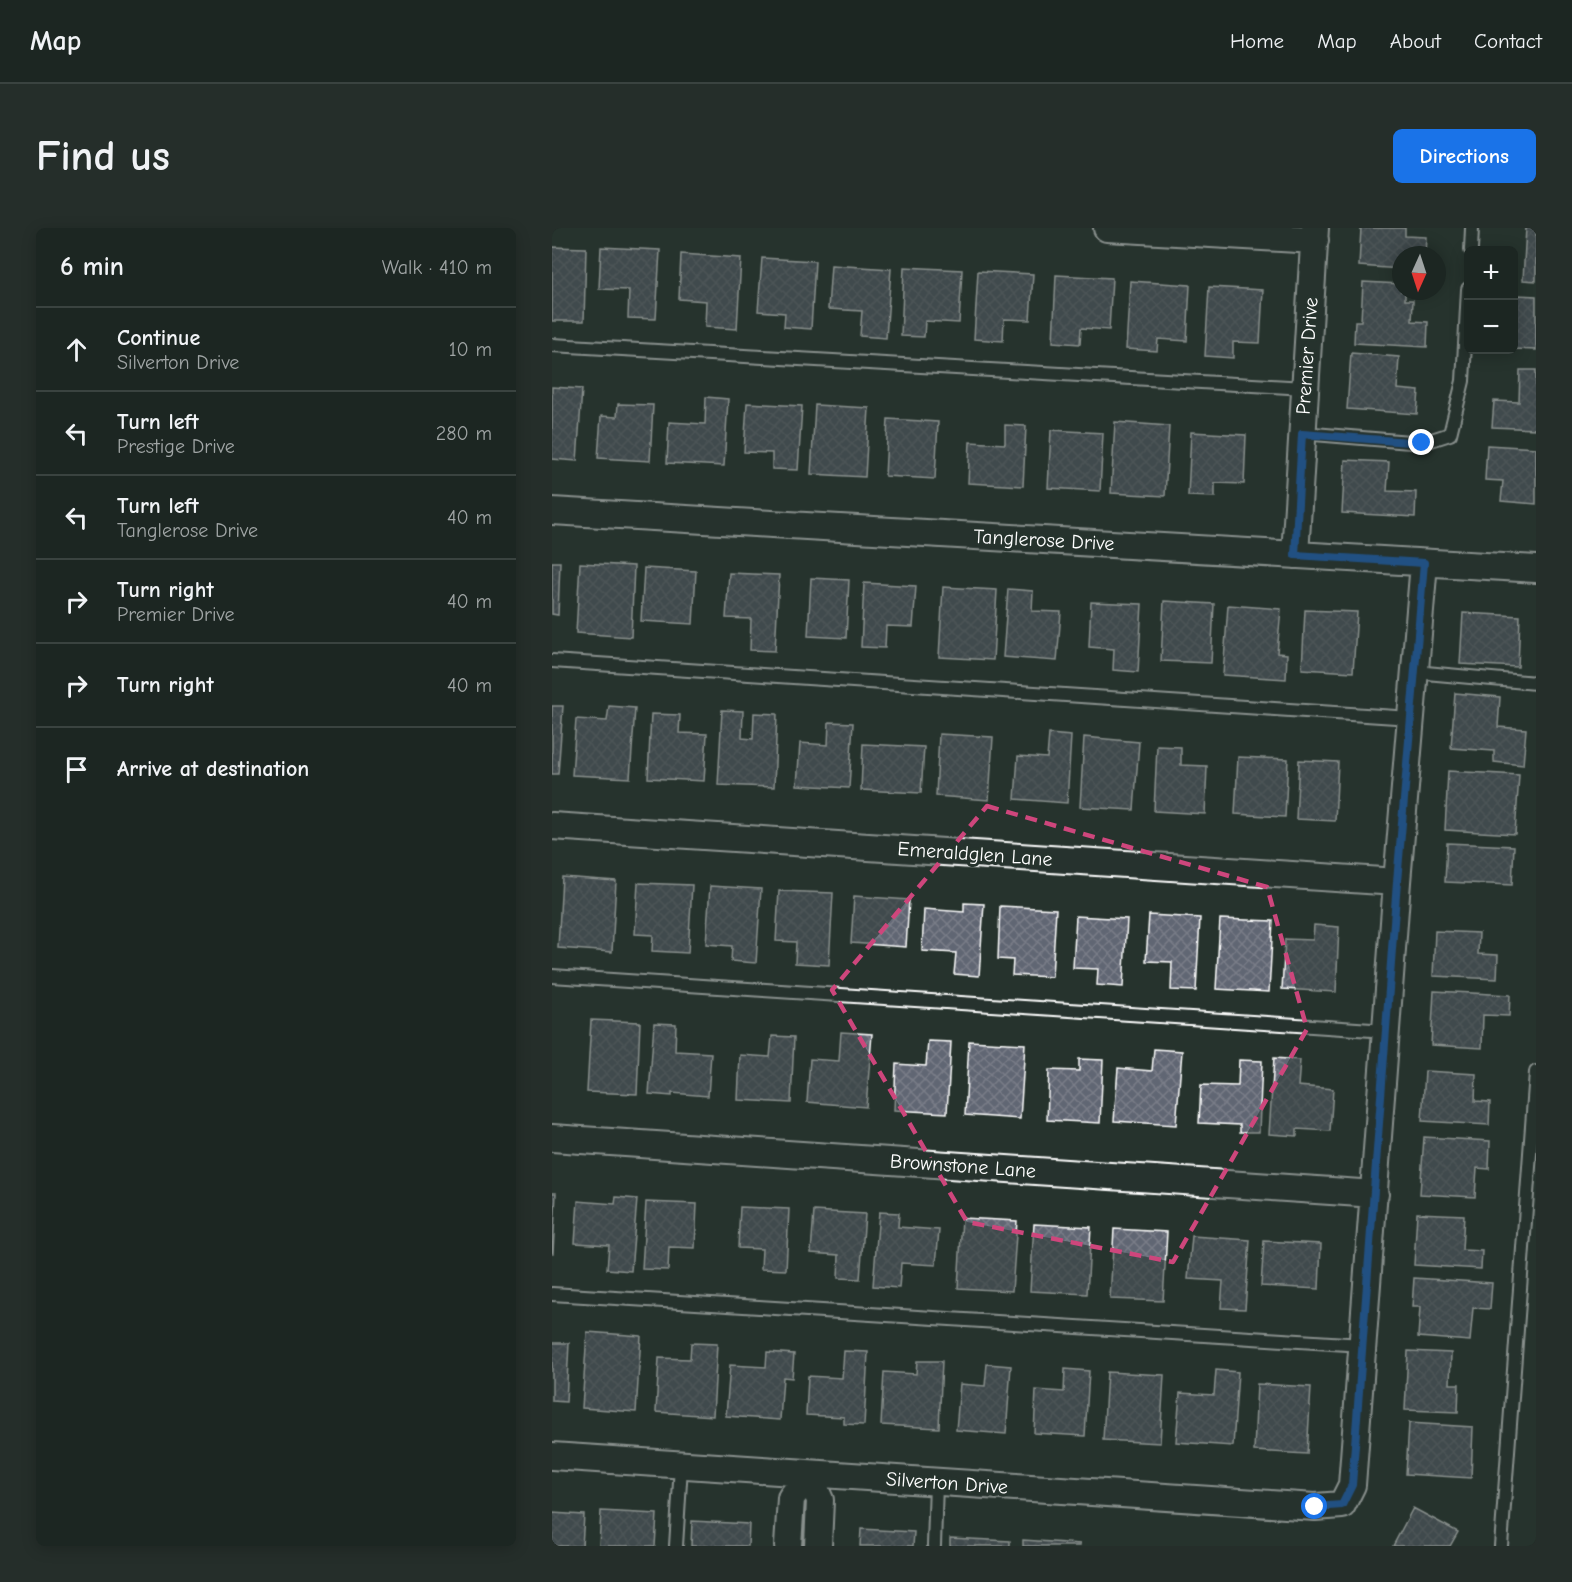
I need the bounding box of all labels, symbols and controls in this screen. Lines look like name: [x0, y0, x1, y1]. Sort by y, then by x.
text: Map: [30, 25, 81, 57]
text: Home: [1230, 29, 1284, 53]
text: Map: [1317, 29, 1357, 53]
text: About: [1390, 29, 1441, 53]
text: Contact: [1474, 29, 1542, 53]
button: Directions: [1393, 129, 1536, 183]
text: Find us: [36, 132, 170, 181]
north arrow: [1392, 246, 1446, 300]
map controls: [1464, 246, 1518, 354]
button: +: [1464, 246, 1518, 300]
text: 6 min: [60, 252, 124, 282]
text: Walk · 410 m: [382, 256, 492, 279]
street label: Premier Drive: [1291, 297, 1323, 415]
button: −: [1464, 300, 1518, 354]
text: Continue: [117, 325, 200, 351]
icon: ahead: [60, 333, 93, 366]
text: 10 m: [449, 338, 492, 361]
text: Silverton Drive: [117, 351, 239, 374]
text: Turn left: [117, 409, 199, 435]
icon: left: [60, 417, 93, 450]
text: 280 m: [436, 422, 492, 445]
route end: [1408, 429, 1434, 455]
text: Prestige Drive: [117, 435, 235, 458]
text: Turn left: [117, 493, 199, 519]
icon: left: [60, 501, 93, 534]
text: 40 m: [447, 506, 492, 529]
text: Tanglerose Drive: [117, 519, 258, 542]
street label: Tanglerose Drive: [973, 525, 1115, 555]
text: Turn right: [117, 577, 214, 603]
icon: right: [60, 585, 93, 618]
text: 40 m: [447, 590, 492, 613]
text: Premier Drive: [117, 603, 235, 626]
icon: right: [60, 669, 93, 702]
text: Turn right: [117, 672, 214, 698]
text: 40 m: [447, 674, 492, 697]
icon: arrive: [60, 753, 93, 786]
text: Arrive at destination: [117, 756, 309, 782]
street label: Emeraldglen Lane: [897, 837, 1053, 871]
street label: Brownstone Lane: [889, 1149, 1037, 1183]
street label: Silverton Drive: [885, 1467, 1009, 1499]
route start: [1301, 1493, 1327, 1519]

